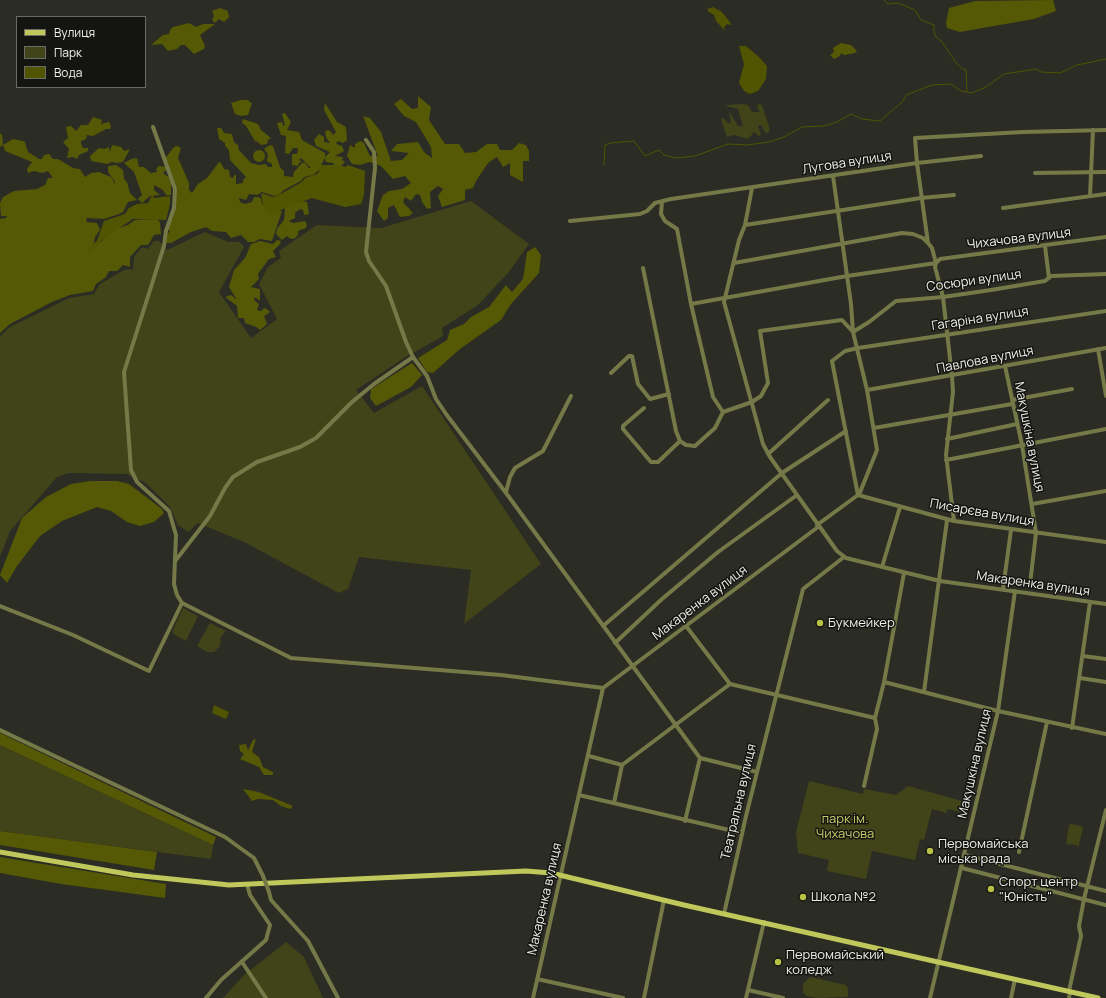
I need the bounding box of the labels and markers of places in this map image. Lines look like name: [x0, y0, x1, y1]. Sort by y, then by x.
place label: Букмейкер: [828, 615, 895, 631]
marker: Букмейкер: [815, 618, 825, 628]
place label: Первомайська міська рада: [938, 836, 1028, 867]
marker: Первомайська міська рада: [925, 846, 935, 856]
place label: Спорт центр "Юність": [999, 874, 1078, 905]
marker: Спорт центр "Юність": [986, 884, 996, 894]
place label: Школа №2: [811, 889, 876, 905]
marker: Школа №2: [798, 892, 808, 902]
place label: Первомайський коледж: [786, 947, 884, 978]
marker: Первомайський коледж: [773, 957, 783, 967]

